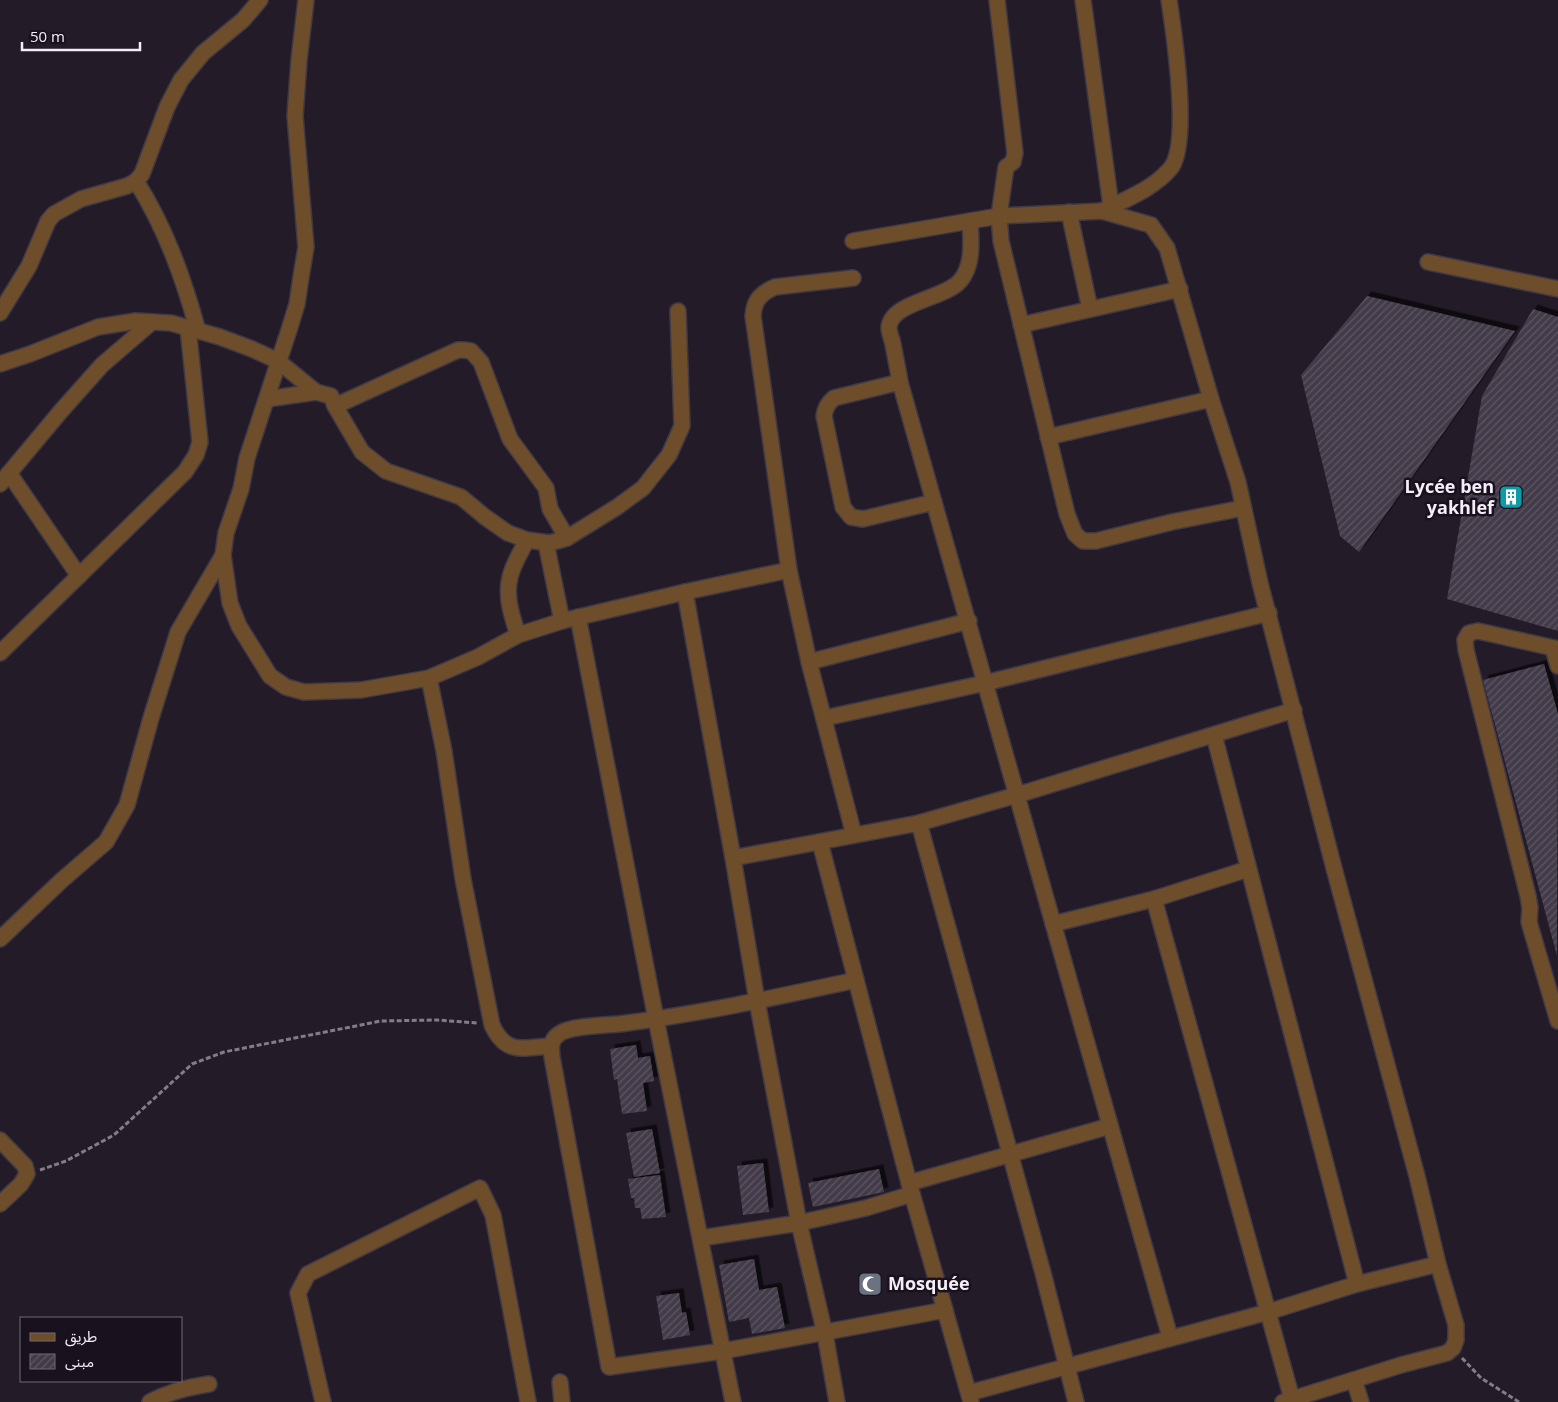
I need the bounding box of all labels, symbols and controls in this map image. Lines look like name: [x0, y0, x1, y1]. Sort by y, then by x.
scale bar: [22, 20, 140, 52]
text: 50 m: [30, 26, 65, 46]
place label: Lycée ben yakhlef: [1405, 474, 1495, 519]
building icon: Lycée ben yakhlef: [1498, 484, 1524, 510]
mosque icon: Mosquée: [857, 1271, 883, 1297]
place label: Mosquée: [888, 1271, 970, 1295]
legend: [20, 1317, 182, 1382]
text: طريق: [65, 1326, 97, 1347]
text: مبنى: [65, 1351, 94, 1371]

